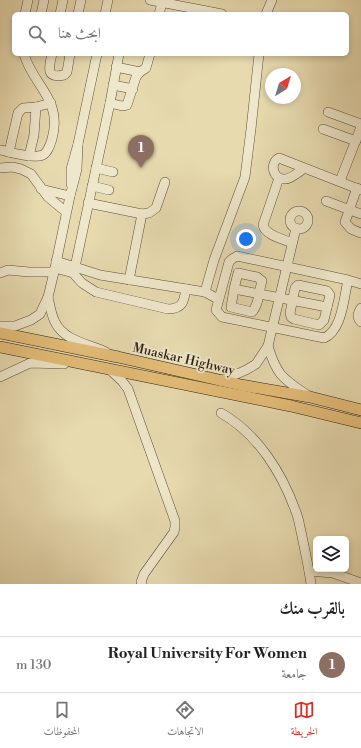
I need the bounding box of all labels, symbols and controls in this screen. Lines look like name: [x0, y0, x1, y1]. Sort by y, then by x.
search box: [12, 12, 349, 56]
icon: search: [26, 23, 48, 45]
text: ابحث هنا: [58, 24, 101, 43]
north arrow: [265, 68, 301, 104]
pin: 1: [128, 135, 154, 168]
your location: [236, 229, 256, 249]
street label: Muaskar Highway: [131, 339, 237, 379]
map controls: [313, 536, 349, 572]
button: layers: [313, 536, 349, 572]
text: بالقرب منك: [279, 598, 345, 620]
text: Royal University For Women: [108, 644, 307, 663]
text: 130 m: [16, 657, 51, 673]
text: 1: [329, 657, 335, 673]
text: جامعة: [281, 666, 307, 682]
tab: المحفوظات: [44, 699, 80, 742]
tab: الاتجاهات: [167, 699, 204, 742]
tab: الخريطة: [291, 699, 317, 742]

